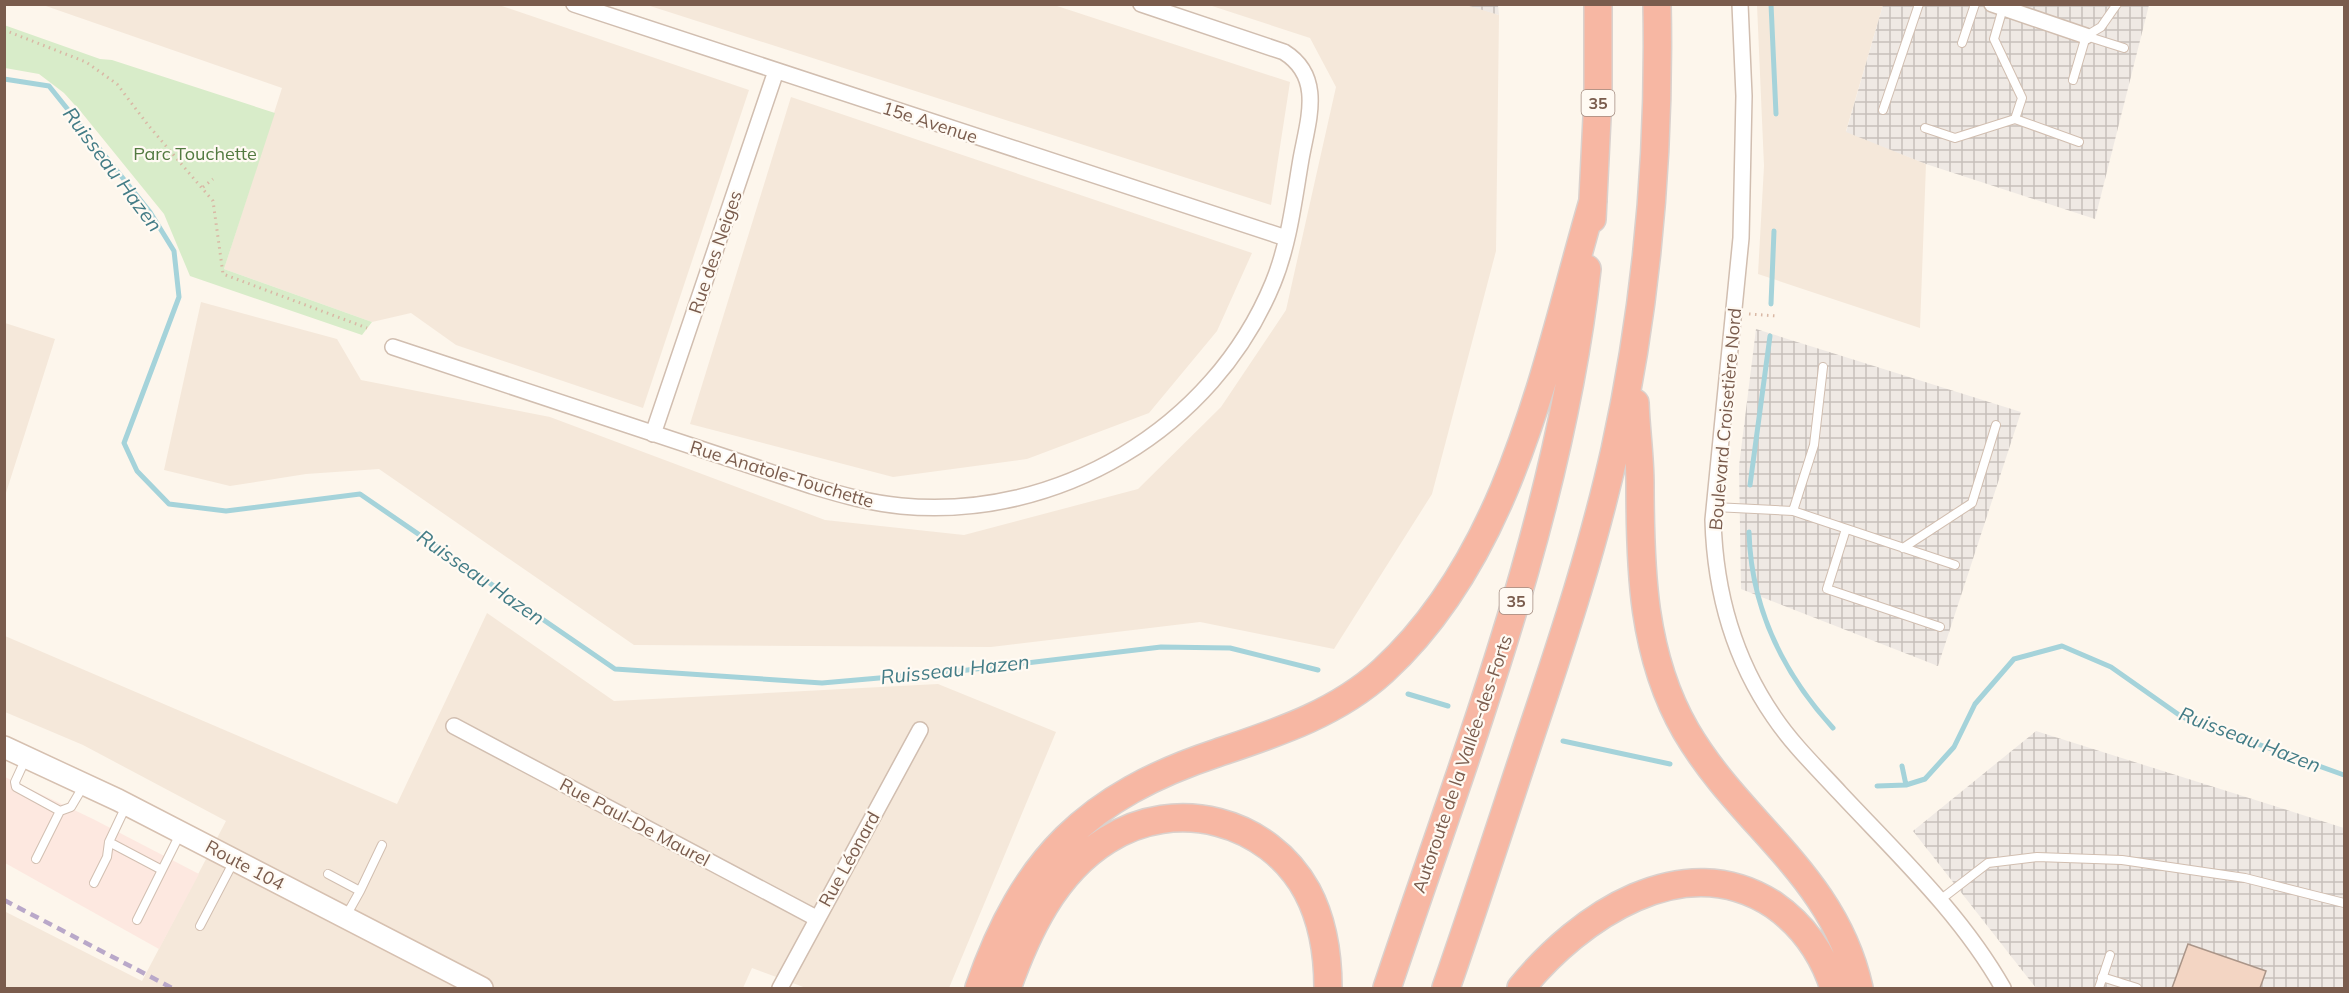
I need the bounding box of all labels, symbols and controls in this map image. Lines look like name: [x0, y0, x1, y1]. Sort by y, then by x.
road number: 35: [1582, 90, 1614, 116]
street label: 15e Avenue: [879, 96, 981, 148]
water label: Ruisseau Hazen: [58, 102, 168, 236]
park label: Parc Touchette: [133, 142, 257, 165]
street label: Rue des Neiges: [683, 187, 747, 317]
street label: Boulevard Croisetière Nord: [1704, 307, 1746, 531]
street label: Rue Anatole-Touchette: [687, 435, 877, 513]
water label: Ruisseau Hazen: [413, 524, 549, 630]
road number: 35: [1500, 588, 1532, 614]
street label: Autoroute de la Vallée-des-Forts: [1407, 632, 1517, 896]
water label: Ruisseau Hazen: [879, 649, 1031, 689]
water label: Ruisseau Hazen: [2176, 701, 2324, 777]
street label: Rue Paul-De Maurel: [556, 773, 714, 871]
street label: Rue Léonard: [813, 807, 885, 911]
street label: Route 104: [202, 835, 289, 895]

